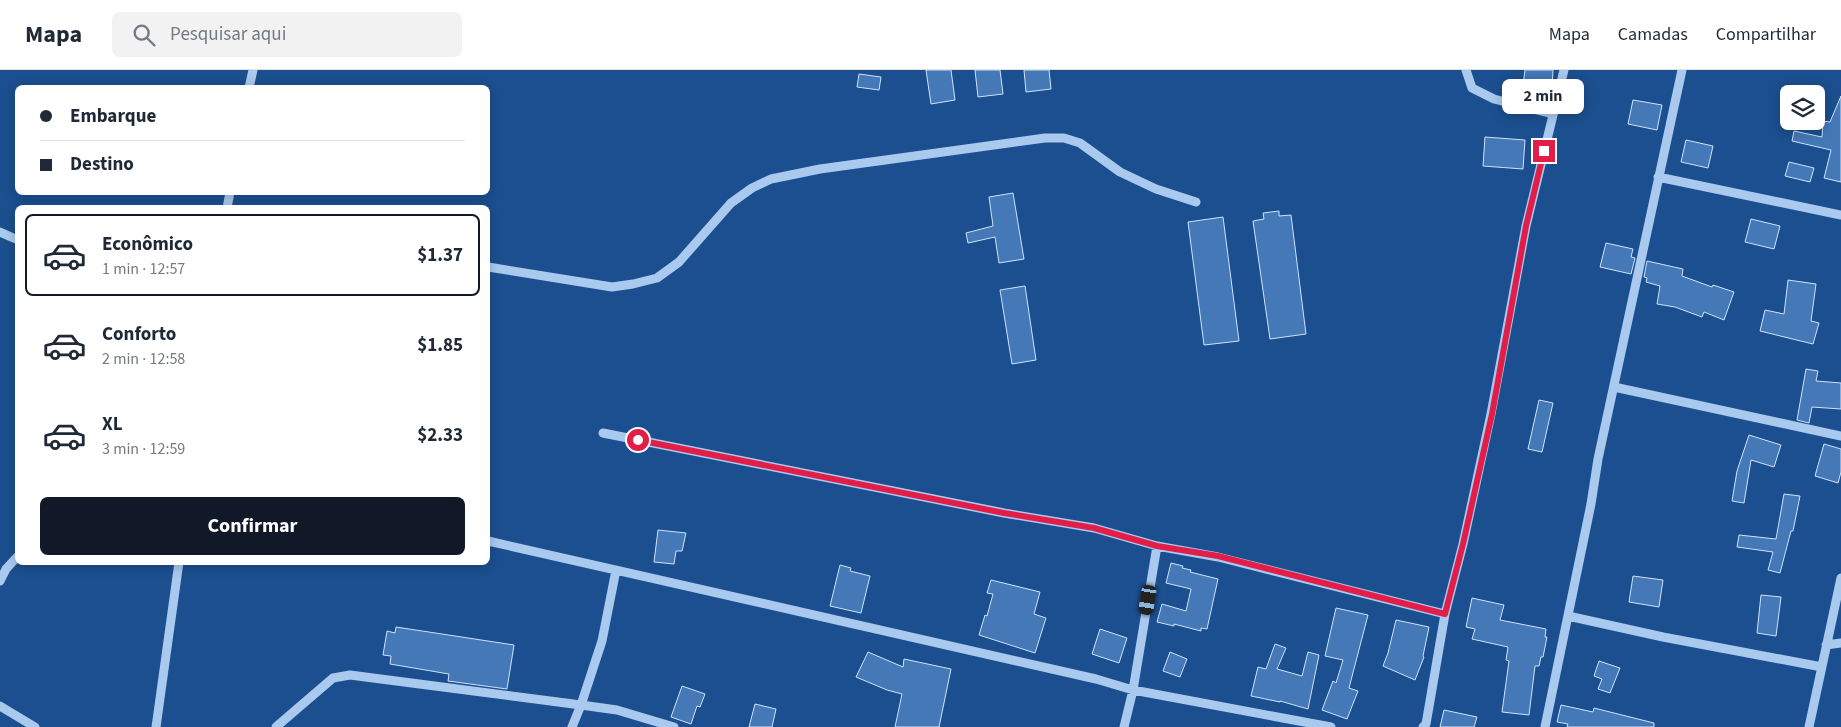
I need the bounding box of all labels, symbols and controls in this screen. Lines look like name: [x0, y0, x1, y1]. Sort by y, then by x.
search box: [112, 12, 462, 57]
text: Mapa: [25, 17, 82, 52]
icon: search: [130, 21, 158, 49]
text: Pesquisar aqui: [170, 21, 286, 48]
text: Mapa: [1549, 22, 1590, 47]
text: Camadas: [1618, 22, 1688, 47]
text: Compartilhar: [1716, 22, 1816, 47]
callout: 2 min: [1503, 78, 1585, 114]
text: 2 min: [1524, 85, 1562, 107]
map controls: [1780, 85, 1825, 130]
button: layers: [1780, 85, 1825, 130]
text: Embarque: [70, 103, 156, 130]
route end: [1533, 140, 1555, 162]
text: Destino: [70, 151, 134, 178]
text: Econômico: [102, 231, 193, 258]
icon: car: [42, 233, 87, 278]
text: $1.37: [417, 242, 463, 269]
text: 1 min · 12:57: [102, 258, 185, 280]
text: Conforto: [102, 321, 176, 348]
icon: car: [42, 323, 87, 368]
text: $1.85: [417, 332, 463, 359]
text: 2 min · 12:58: [102, 348, 185, 370]
text: XL: [102, 411, 123, 438]
icon: car: [42, 413, 87, 458]
text: $2.33: [417, 422, 463, 449]
route start: [627, 429, 649, 451]
text: 3 min · 12:59: [102, 438, 185, 460]
button: Confirmar: [40, 497, 465, 555]
car: [1138, 584, 1157, 616]

